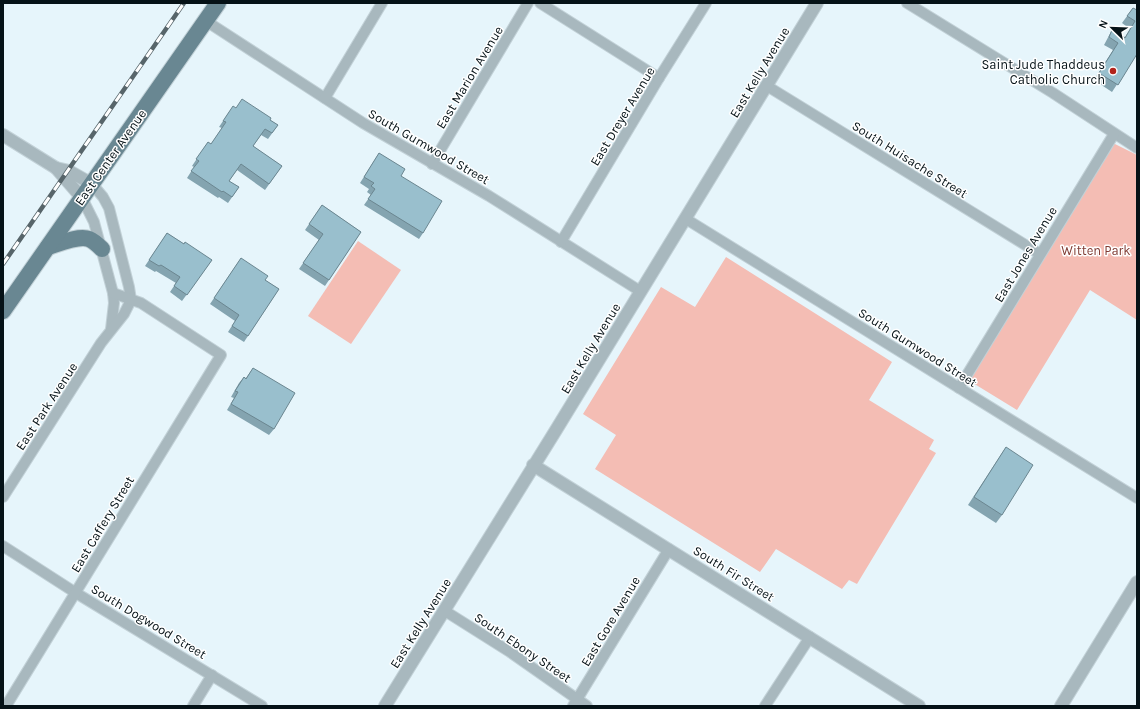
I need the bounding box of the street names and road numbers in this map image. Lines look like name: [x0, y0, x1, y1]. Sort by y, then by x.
street label: East Marion Avenue: [433, 23, 506, 131]
street label: East Kelly Avenue: [726, 24, 793, 120]
street label: East Dreyer Avenue: [587, 64, 658, 168]
street label: East Center Avenue: [72, 106, 149, 208]
street label: South Gumwood Street: [366, 106, 492, 187]
street label: South Huisache Street: [849, 118, 970, 201]
street label: East Jones Avenue: [991, 203, 1060, 305]
street label: East Kelly Avenue: [557, 300, 624, 396]
street label: South Gumwood Street: [856, 305, 980, 390]
street label: East Park Avenue: [12, 359, 81, 453]
street label: East Caffery Street: [68, 473, 137, 575]
street label: South Fir Street: [690, 542, 777, 604]
street label: East Gore Avenue: [578, 573, 643, 669]
street label: East Kelly Avenue: [387, 575, 454, 671]
street label: South Dogwood Street: [88, 581, 209, 662]
street label: South Ebony Street: [471, 609, 574, 685]

